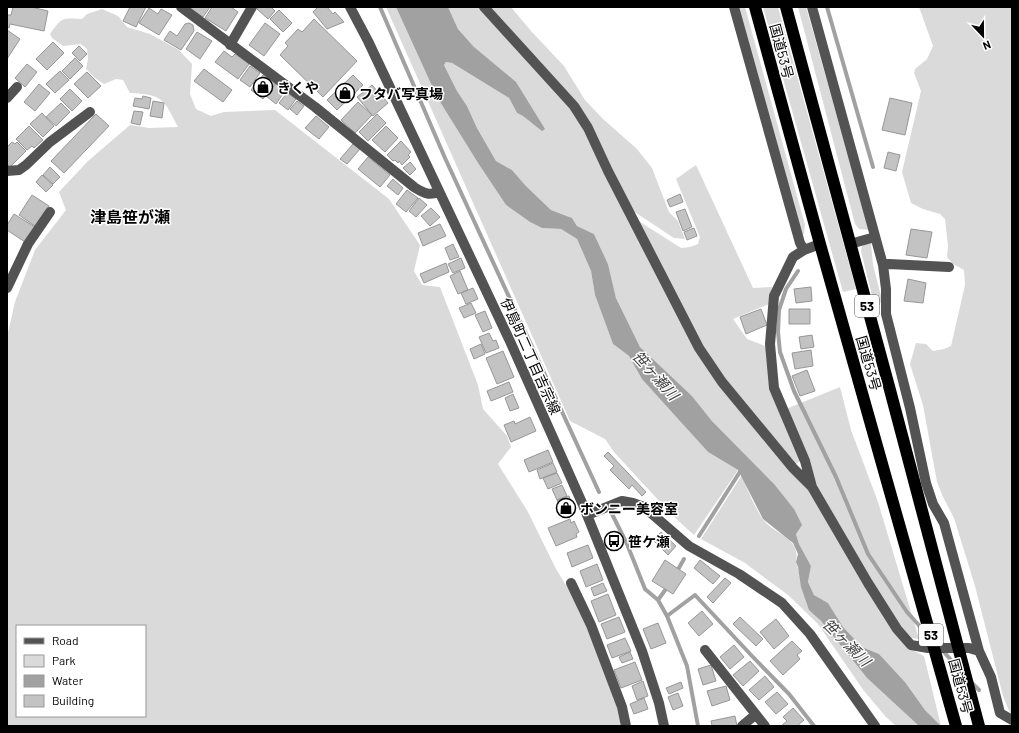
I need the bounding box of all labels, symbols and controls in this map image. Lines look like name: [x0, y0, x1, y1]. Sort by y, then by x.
north arrow: [963, 16, 1003, 56]
street label: 国道53号: [766, 22, 798, 80]
text: N: [981, 38, 993, 53]
shop icon: きくや: [252, 76, 274, 98]
place label: きくや: [277, 79, 319, 96]
shop icon: フタバ写真場: [334, 82, 356, 104]
place label: フタバ写真場: [359, 85, 443, 102]
district label: 津島笹が瀬: [90, 207, 170, 226]
street label: 伊島町二丁目吉宗線: [498, 295, 564, 417]
road number: 53: [855, 295, 879, 317]
street label: 国道53号: [853, 334, 885, 392]
water label: 笹ヶ瀬川: [629, 347, 684, 405]
shop icon: ボンニー美容室: [555, 497, 577, 519]
place label: ボンニー美容室: [580, 500, 678, 517]
bus stop icon: 笹ケ瀬: [603, 530, 625, 552]
place label: 笹ケ瀬: [628, 533, 670, 550]
water label: 笹ヶ瀬川: [819, 614, 876, 671]
road number: 53: [919, 624, 943, 646]
legend: [16, 625, 146, 717]
text: Road: [52, 633, 79, 647]
text: Park: [52, 653, 76, 667]
street label: 国道53号: [945, 657, 977, 715]
text: Water: [52, 673, 84, 687]
text: Building: [52, 693, 94, 707]

